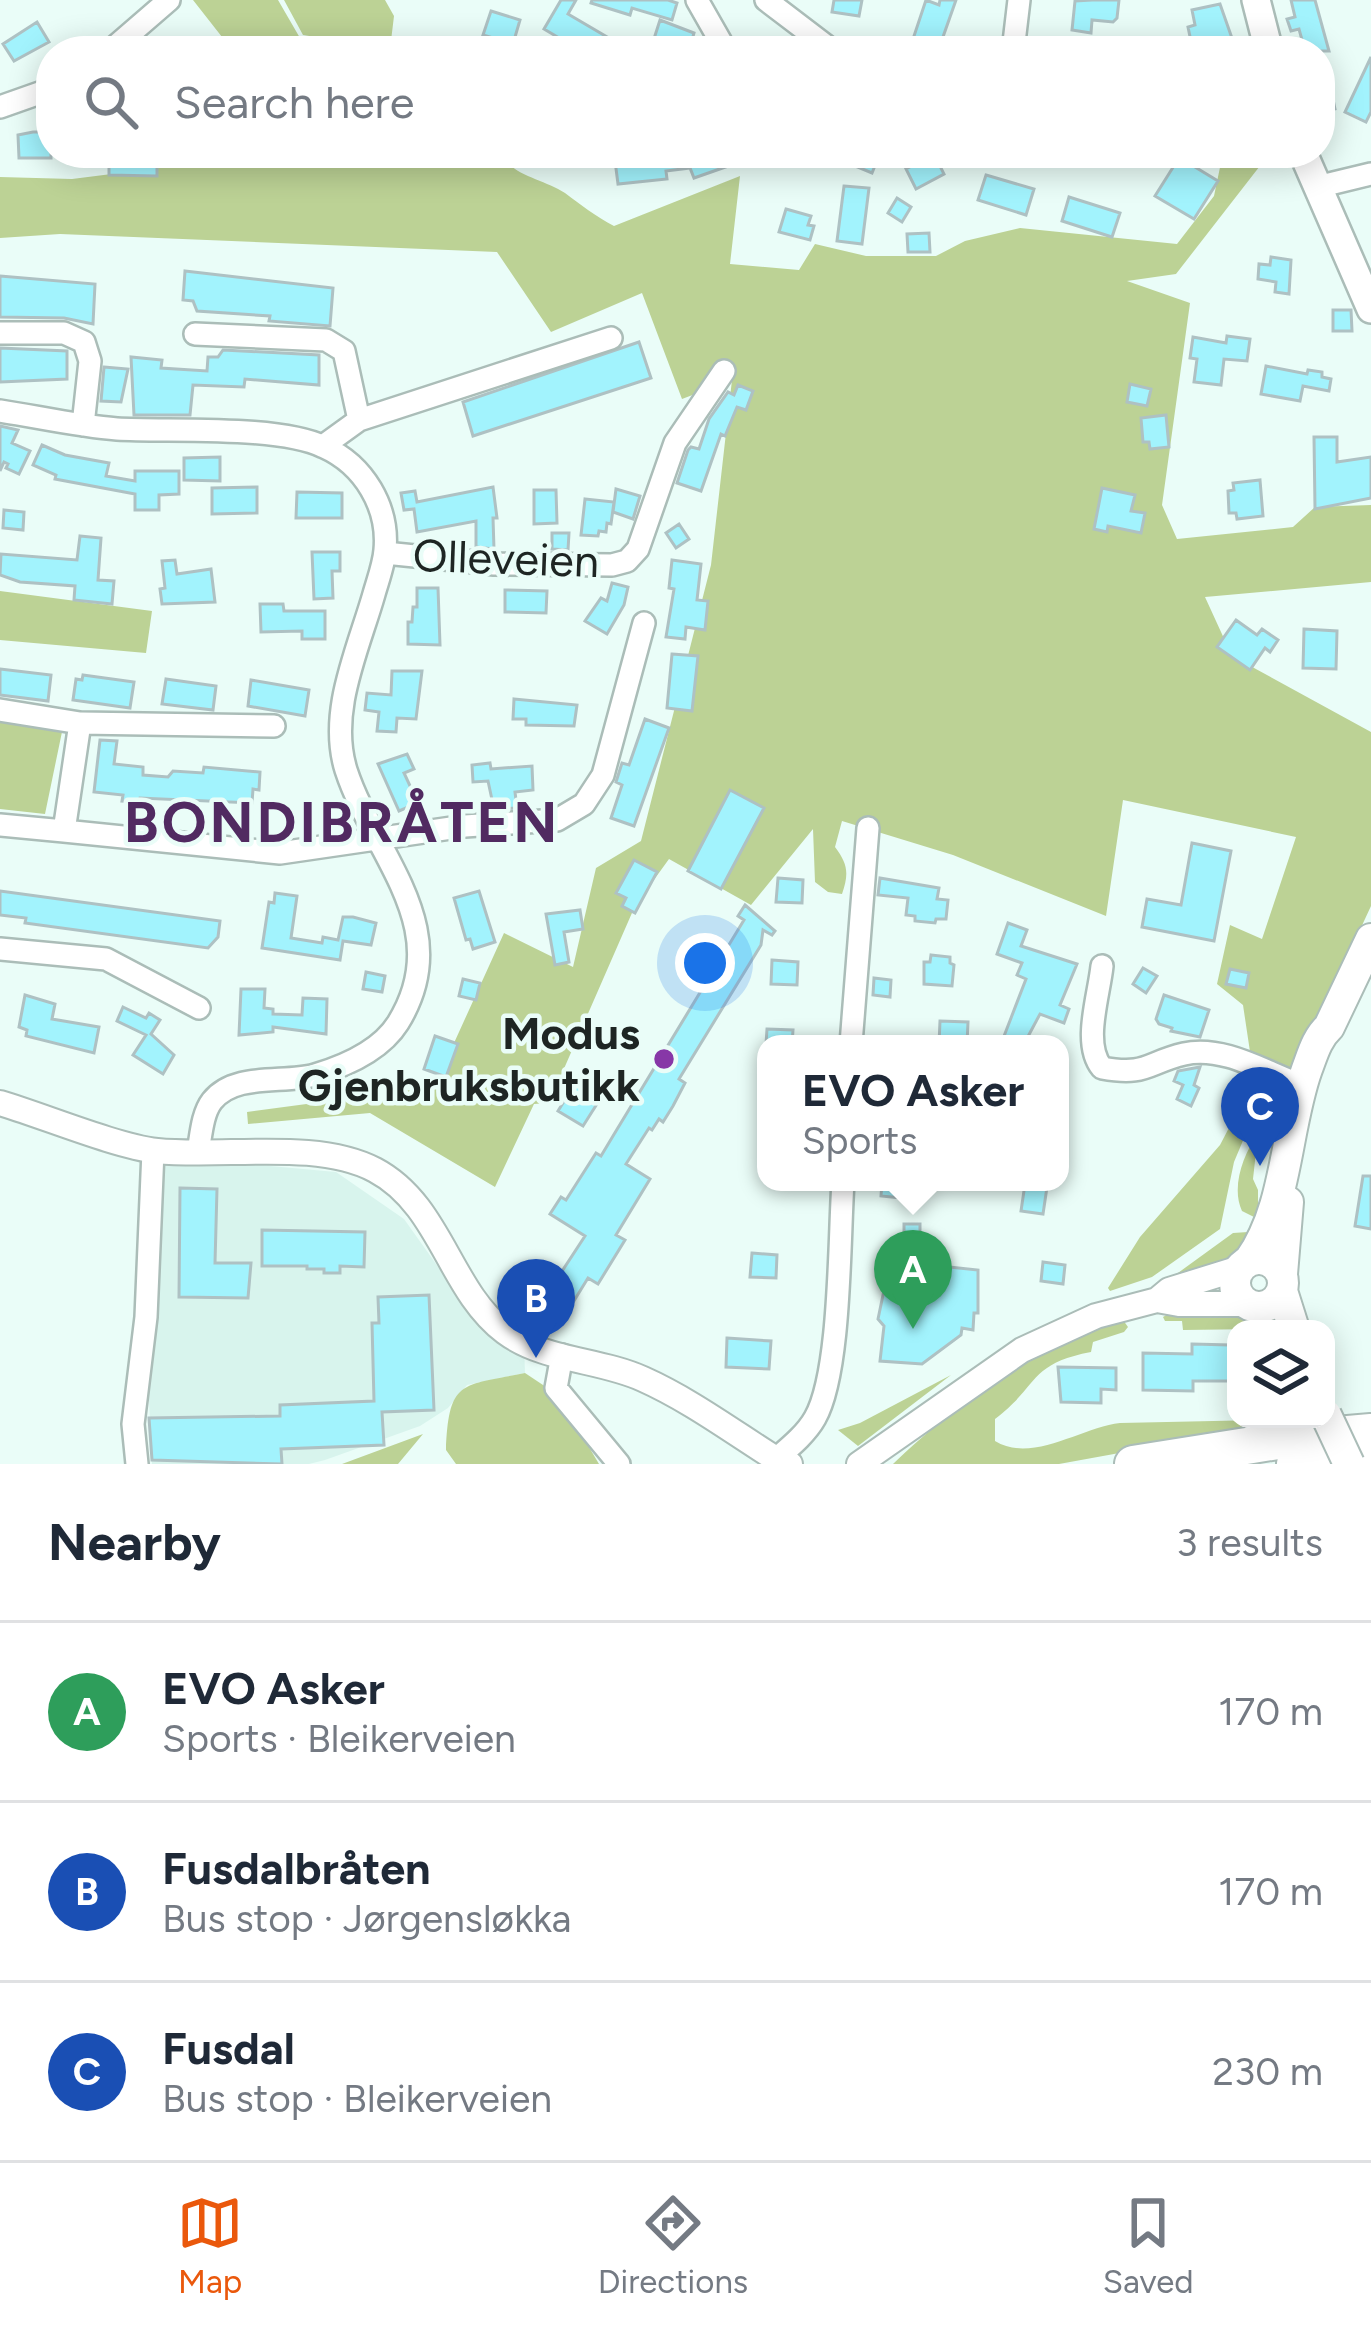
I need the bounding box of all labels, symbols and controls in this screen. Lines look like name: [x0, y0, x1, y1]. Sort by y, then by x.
search box: [36, 36, 1335, 168]
icon: search: [78, 69, 144, 135]
text: Search here: [174, 75, 414, 129]
street label: Olleveien: [412, 528, 600, 588]
district label: BONDIBRÅTEN: [124, 788, 560, 856]
your location: [675, 933, 735, 993]
place label: Modus Gjenbruksbutikk: [298, 1006, 640, 1112]
popup: [757, 1035, 1069, 1191]
marker: Modus Gjenbruksbutikk: [651, 1046, 677, 1072]
text: EVO Asker: [802, 1063, 1024, 1117]
pin: C: [1221, 1067, 1299, 1166]
text: Sports: [802, 1117, 917, 1164]
pin: A: [874, 1230, 952, 1329]
pin: B: [497, 1259, 575, 1358]
map controls: [1227, 1320, 1335, 1428]
button: layers: [1227, 1320, 1335, 1428]
text: Nearby: [48, 1512, 221, 1573]
text: 3 results: [1176, 1519, 1323, 1566]
text: EVO Asker: [162, 1661, 385, 1715]
text: A: [73, 1688, 101, 1735]
text: 170 m: [1218, 1688, 1323, 1735]
text: Sports · Bleikerveien: [162, 1715, 516, 1762]
text: Fusdalbråten: [162, 1841, 431, 1895]
text: B: [75, 1868, 99, 1915]
text: 170 m: [1218, 1868, 1323, 1915]
text: Bus stop · Jørgensløkka: [162, 1895, 572, 1942]
text: Fusdal: [162, 2021, 295, 2075]
text: C: [73, 2048, 101, 2095]
text: 230 m: [1212, 2048, 1323, 2095]
text: Bus stop · Bleikerveien: [162, 2075, 552, 2122]
tab: Map: [177, 2190, 243, 2301]
tab: Directions: [598, 2190, 748, 2301]
tab: Saved: [1103, 2190, 1194, 2301]

